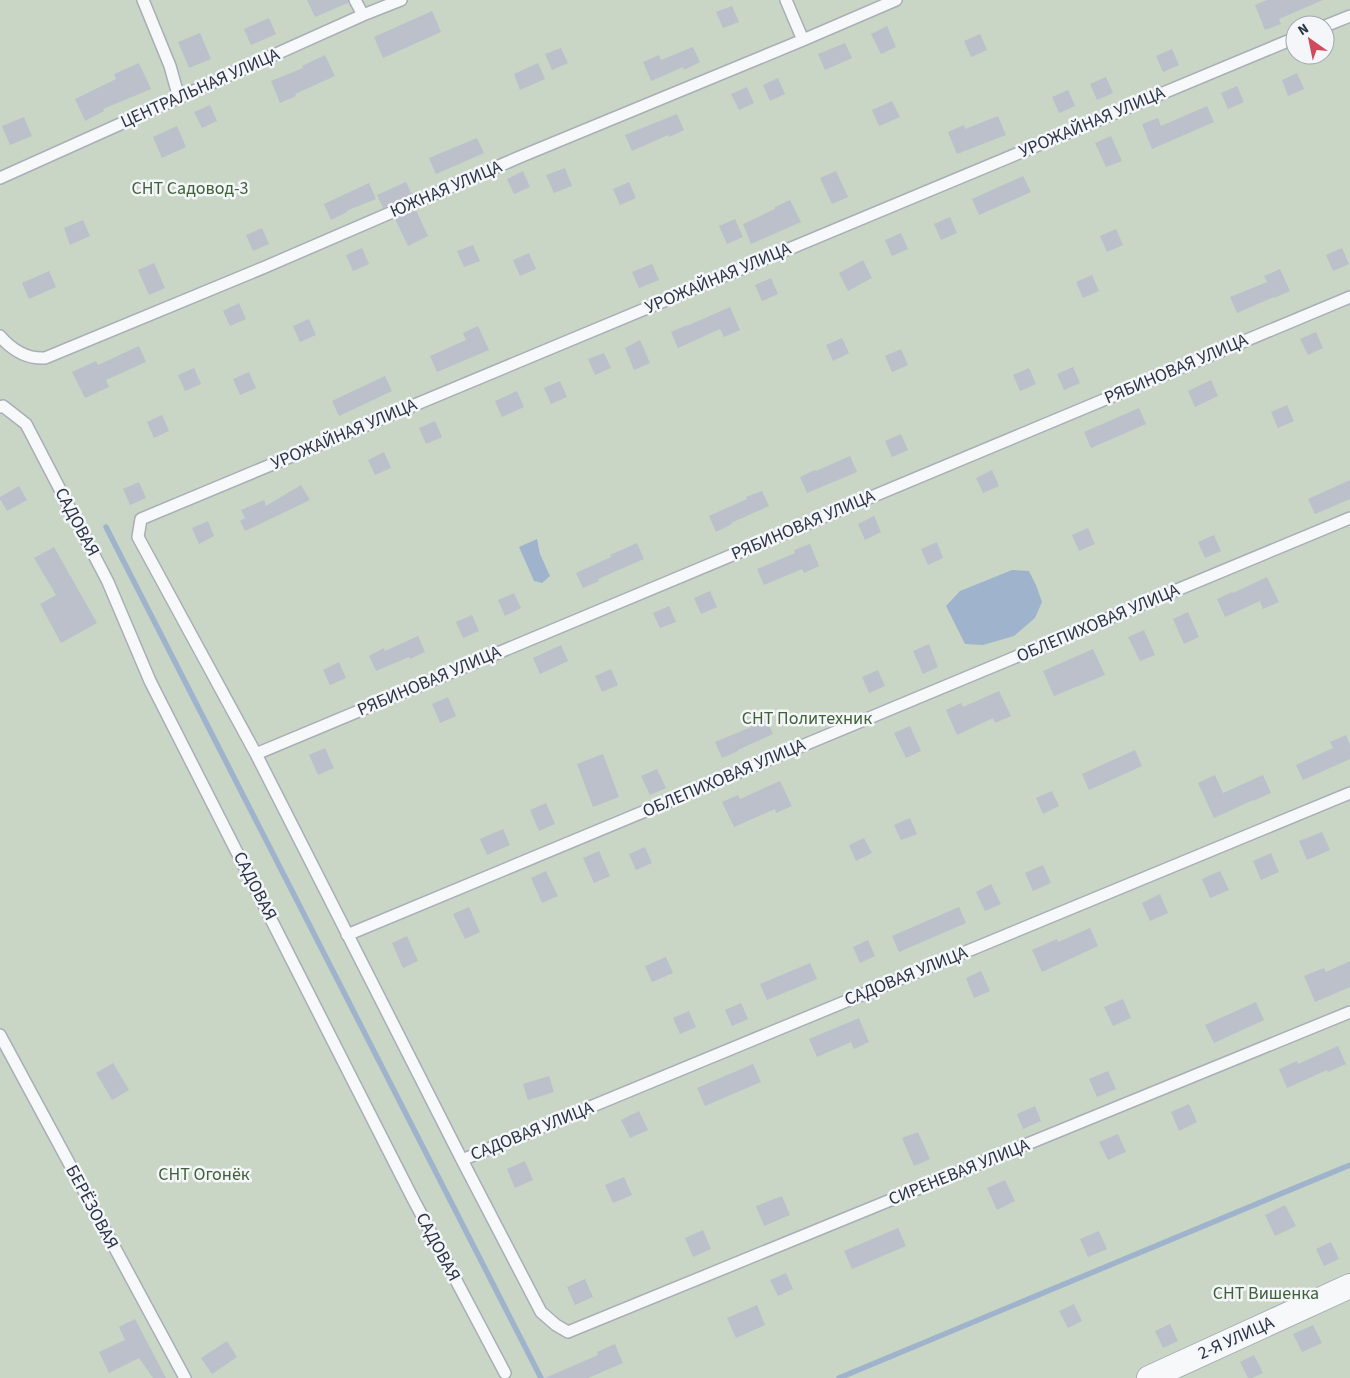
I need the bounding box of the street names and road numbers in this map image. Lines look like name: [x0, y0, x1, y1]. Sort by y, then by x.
street label: ЦЕНТРАЛЬНАЯ УЛИЦА: [117, 42, 284, 134]
street label: УРОЖАЙНАЯ УЛИЦА: [1015, 80, 1169, 164]
street label: ЮЖНАЯ УЛИЦА: [386, 154, 506, 224]
street label: УРОЖАЙНАЯ УЛИЦА: [641, 236, 795, 320]
street label: РЯБИНОВАЯ УЛИЦА: [1100, 327, 1252, 411]
street label: УРОЖАЙНАЯ УЛИЦА: [267, 392, 421, 476]
street label: САДОВАЯ: [49, 483, 105, 561]
street label: РЯБИНОВАЯ УЛИЦА: [727, 483, 879, 567]
street label: ОБЛЕПИХОВАЯ УЛИЦА: [1013, 577, 1183, 669]
street label: РЯБИНОВАЯ УЛИЦА: [353, 639, 505, 723]
street label: ОБЛЕПИХОВАЯ УЛИЦА: [639, 732, 809, 824]
street label: САДОВАЯ: [227, 847, 283, 925]
street label: САДОВАЯ УЛИЦА: [841, 940, 971, 1012]
street label: САДОВАЯ УЛИЦА: [467, 1095, 597, 1167]
street label: СИРЕНЕВАЯ УЛИЦА: [885, 1132, 1033, 1212]
street label: БЕРЁЗОВАЯ: [59, 1161, 125, 1253]
street label: САДОВАЯ: [410, 1208, 466, 1286]
street label: 2-Я УЛИЦА: [1194, 1310, 1278, 1366]

